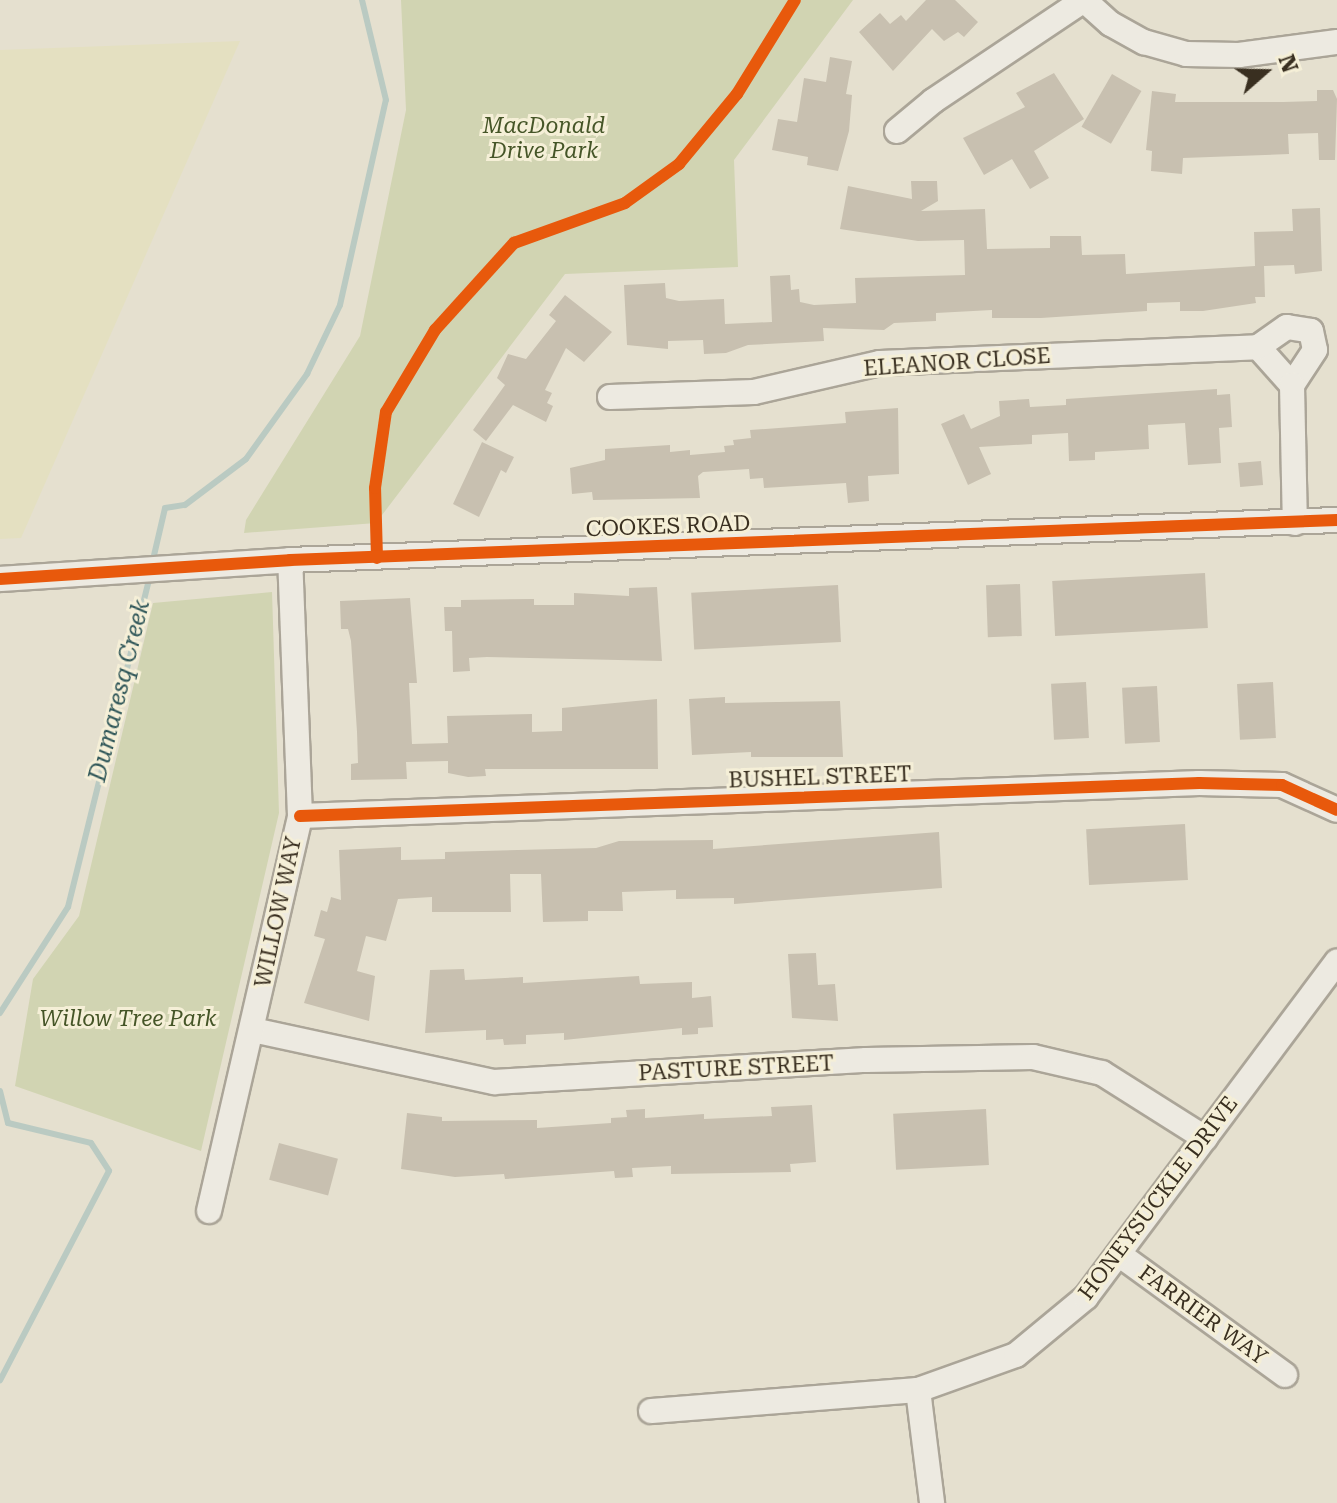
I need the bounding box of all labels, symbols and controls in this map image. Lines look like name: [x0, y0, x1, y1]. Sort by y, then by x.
north arrow: [1225, 32, 1305, 112]
text: N: [1273, 51, 1303, 76]
park label: MacDonald Drive Park: [483, 112, 605, 164]
street label: ELEANOR CLOSE: [862, 342, 1052, 382]
street label: COOKES ROAD: [585, 510, 751, 542]
water label: Dumaresq Creek: [84, 597, 156, 785]
street label: BUSHEL STREET: [728, 761, 912, 793]
street label: WILLOW WAY: [249, 834, 307, 990]
park label: Willow Tree Park: [39, 1006, 217, 1032]
street label: PASTURE STREET: [637, 1050, 835, 1086]
street label: HONEYSUCKLE DRIVE: [1073, 1091, 1243, 1305]
street label: FARRIER WAY: [1134, 1260, 1272, 1370]

